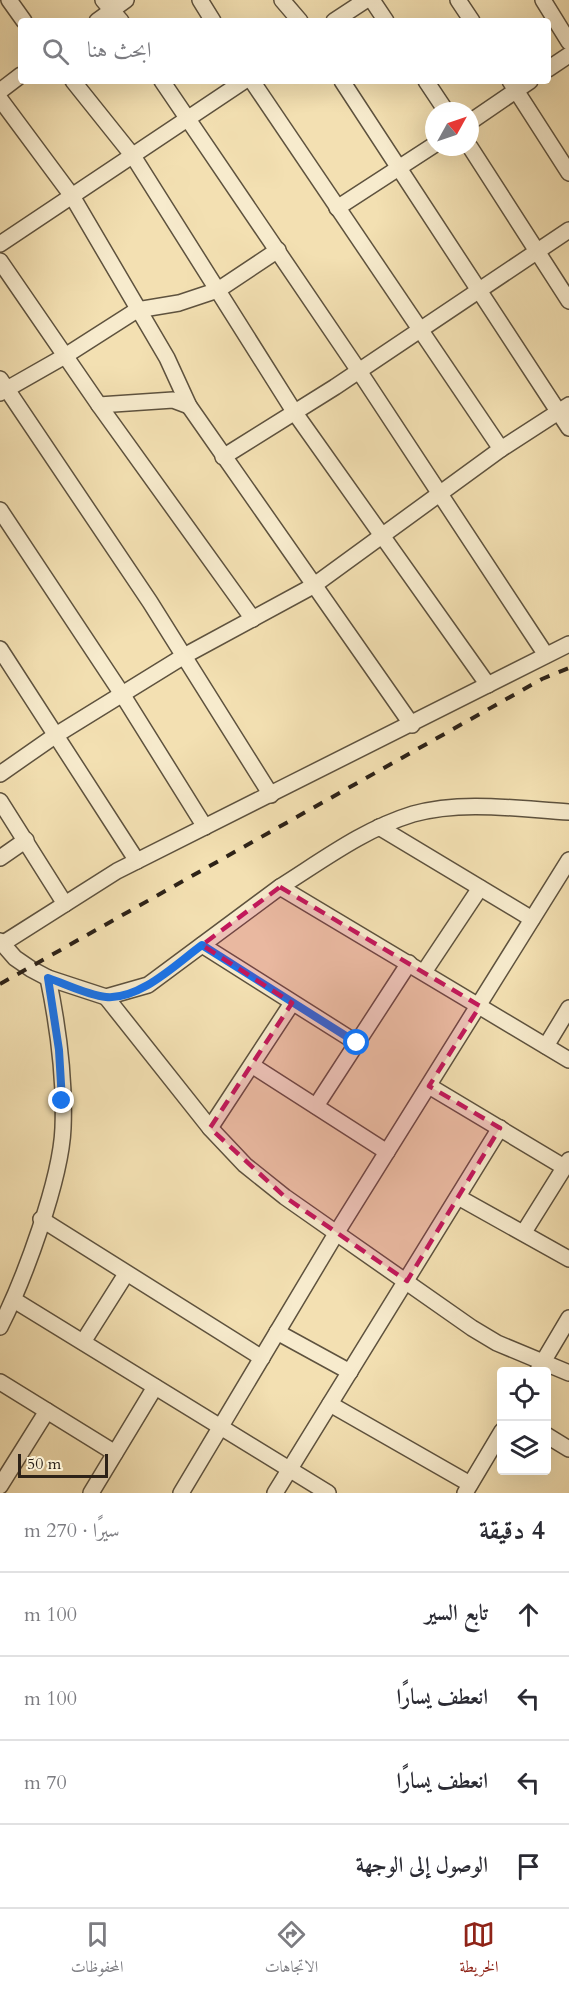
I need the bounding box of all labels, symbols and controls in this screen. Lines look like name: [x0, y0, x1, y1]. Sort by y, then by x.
search box: [18, 18, 551, 84]
icon: search: [39, 35, 72, 68]
text: ابحث هنا: [87, 35, 152, 65]
north arrow: [425, 102, 479, 156]
route start: [343, 1029, 369, 1055]
route end: [48, 1087, 74, 1113]
map controls: [497, 1367, 551, 1475]
button: locate: [497, 1367, 551, 1421]
button: layers: [497, 1421, 551, 1475]
scale bar: [18, 1451, 108, 1478]
text: 50 m: [27, 1453, 61, 1475]
text: 4 دقيقة: [479, 1513, 545, 1548]
text: سيرًا · 270 m: [24, 1517, 120, 1544]
text: تابع السير: [425, 1598, 488, 1628]
icon: ahead: [512, 1598, 545, 1631]
text: 100 m: [24, 1601, 77, 1628]
text: انعطف يسارًا: [397, 1682, 488, 1712]
icon: left: [512, 1682, 545, 1715]
text: 100 m: [24, 1685, 77, 1712]
text: انعطف يسارًا: [397, 1766, 488, 1796]
icon: left: [512, 1766, 545, 1799]
text: 70 m: [24, 1769, 67, 1796]
text: الوصول إلى الوجهة: [356, 1850, 488, 1880]
icon: arrive: [512, 1850, 545, 1883]
tab: المحفوظات: [71, 1918, 123, 1982]
tab: الاتجاهات: [265, 1918, 318, 1982]
tab: الخريطة: [459, 1918, 498, 1982]

